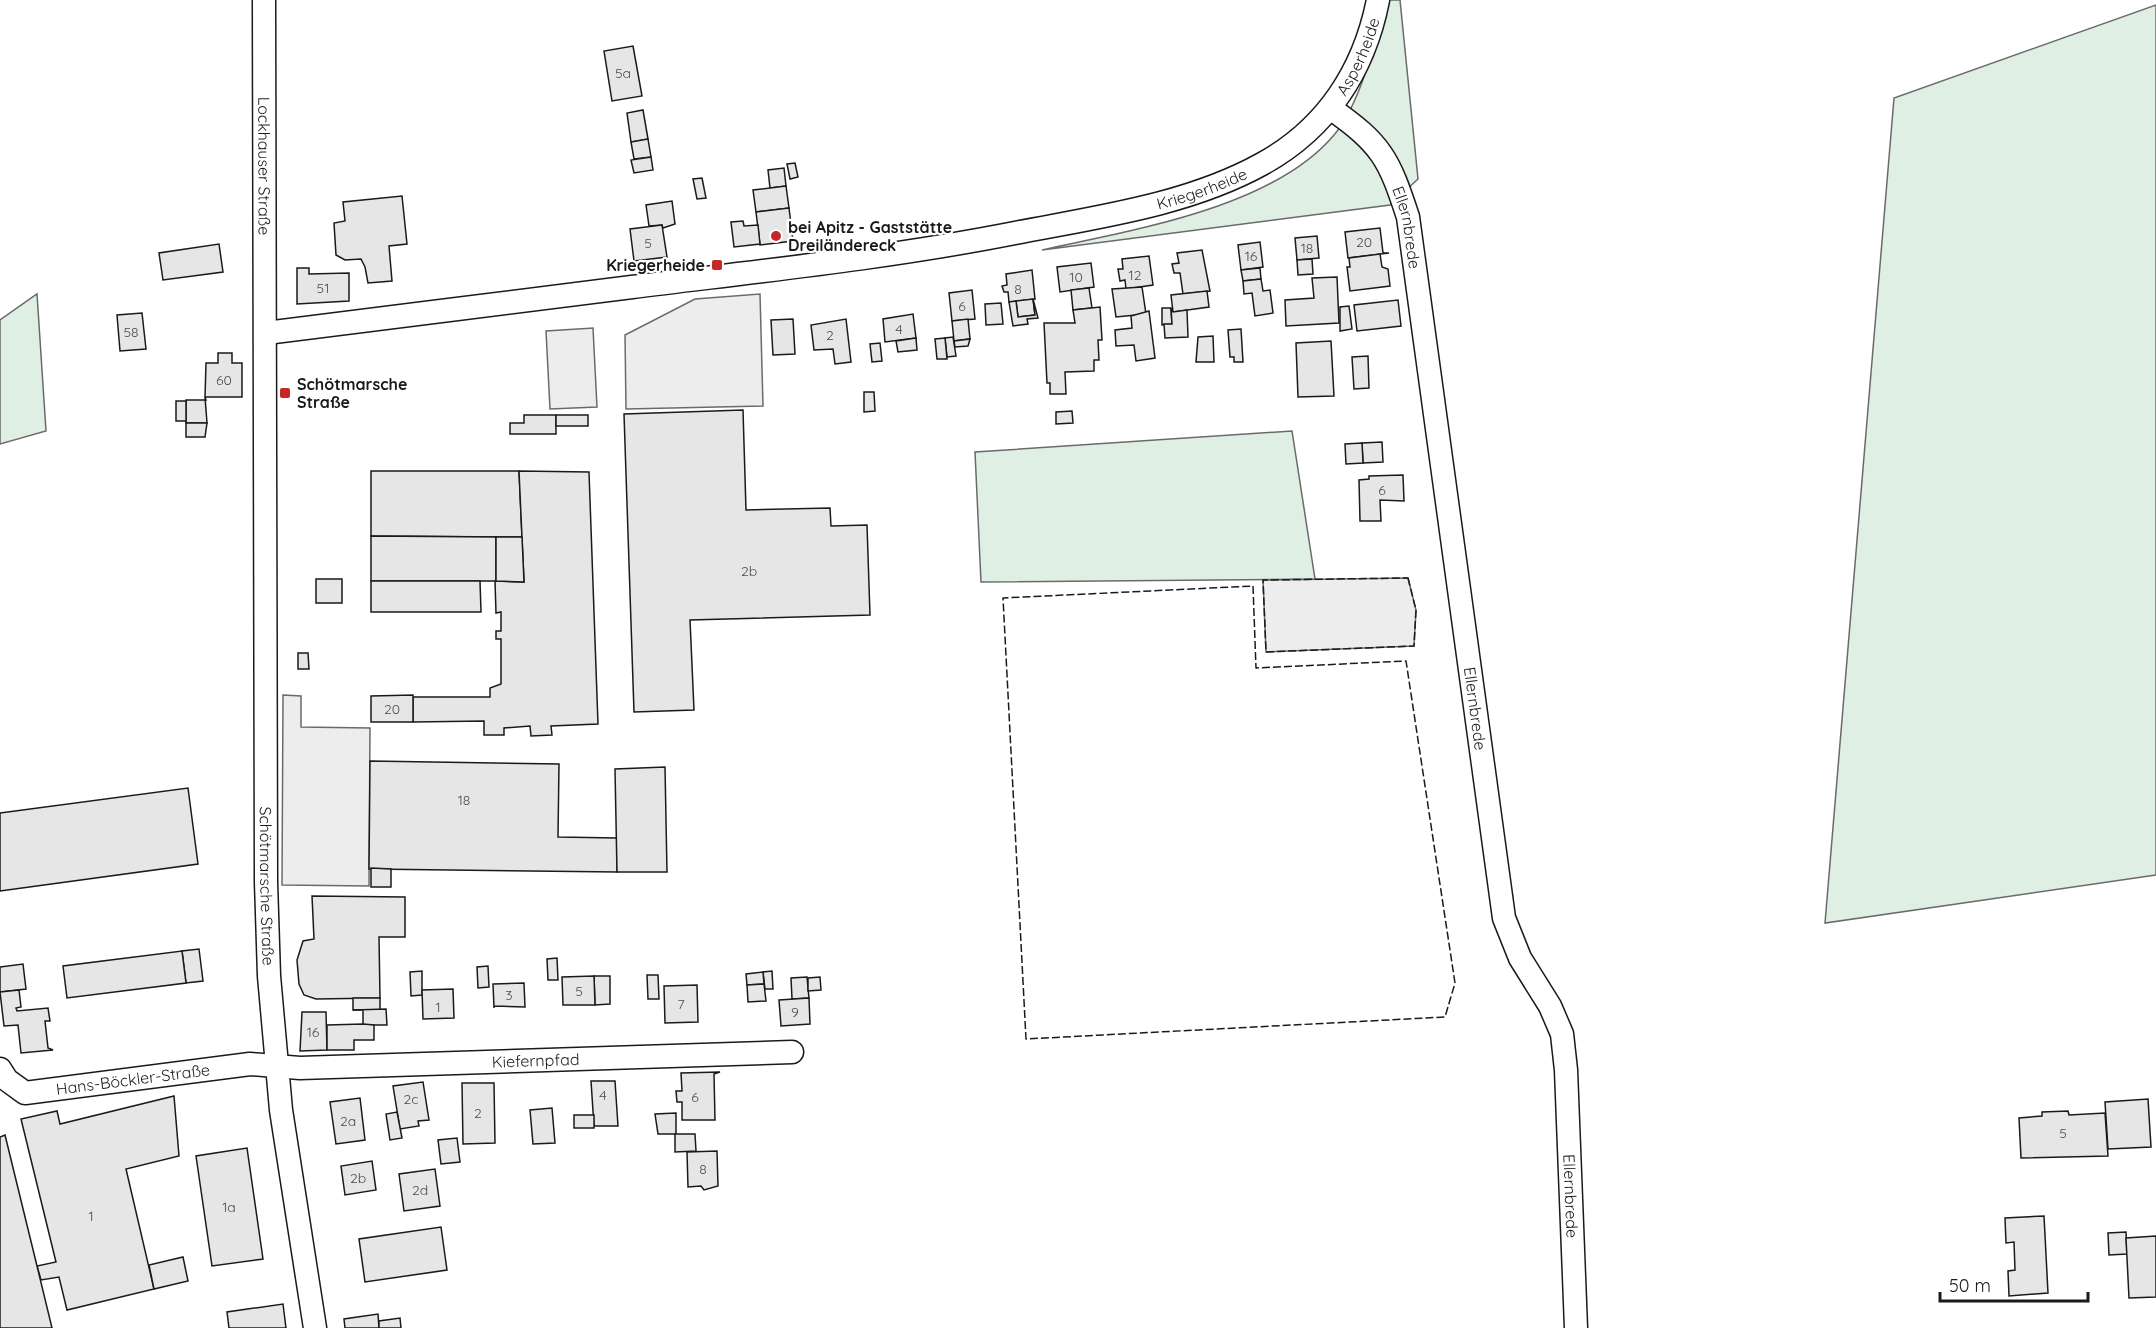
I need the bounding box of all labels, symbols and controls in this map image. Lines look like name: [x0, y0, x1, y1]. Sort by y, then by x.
street label: Asperheide: [1332, 15, 1384, 99]
house number: 5a: [615, 64, 631, 82]
street label: Lockhauser Straße: [254, 97, 275, 235]
street label: Kriegerheide: [1154, 163, 1250, 214]
street label: Ellernbrede: [1388, 183, 1425, 270]
place label: bei Apitz - Gaststätte Dreiländereck: [788, 217, 952, 255]
marker: bei Apitz - Gaststätte Dreiländereck: [769, 229, 783, 243]
house number: 20: [1356, 233, 1372, 251]
house number: 5: [644, 234, 652, 252]
house number: 18: [1301, 239, 1313, 257]
house number: 16: [1245, 247, 1258, 265]
place label: Kriegerheide: [606, 255, 705, 275]
marker: Kriegerheide: [710, 258, 724, 272]
house number: 12: [1129, 266, 1142, 284]
house number: 10: [1069, 268, 1083, 286]
house number: 51: [317, 279, 329, 297]
house number: 8: [1014, 280, 1022, 298]
house number: 6: [958, 297, 966, 315]
house number: 4: [895, 320, 903, 338]
house number: 58: [123, 323, 139, 341]
house number: 2: [826, 326, 834, 344]
house number: 60: [216, 371, 232, 389]
place label: Schötmarsche Straße: [297, 374, 407, 412]
marker: Schötmarsche Straße: [278, 386, 292, 400]
house number: 6: [1378, 481, 1386, 499]
house number: 2b: [741, 562, 757, 580]
street label: Ellernbrede: [1460, 666, 1491, 752]
house number: 20: [384, 700, 400, 718]
house number: 18: [458, 791, 470, 809]
street label: Schötmarsche Straße: [256, 806, 279, 966]
house number: 5: [575, 982, 583, 1000]
house number: 3: [505, 986, 513, 1004]
house number: 7: [677, 995, 685, 1013]
house number: 1: [435, 998, 441, 1016]
house number: 9: [791, 1003, 799, 1021]
house number: 16: [307, 1023, 320, 1041]
street label: Kiefernpfad: [491, 1049, 580, 1072]
street label: Hans-Böckler-Straße: [55, 1059, 211, 1099]
house number: 4: [599, 1086, 607, 1104]
house number: 6: [691, 1088, 699, 1106]
house number: 2c: [403, 1090, 419, 1108]
house number: 2: [474, 1104, 482, 1122]
house number: 2a: [340, 1112, 356, 1130]
house number: 5: [2059, 1124, 2067, 1142]
street label: Ellernbrede: [1559, 1154, 1583, 1239]
house number: 8: [699, 1160, 707, 1178]
house number: 2b: [350, 1169, 366, 1187]
house number: 2d: [412, 1181, 428, 1199]
house number: 1a: [222, 1198, 236, 1216]
house number: 1: [88, 1207, 94, 1225]
scale bar: [1940, 1265, 2088, 1303]
text: 50 m: [1949, 1274, 1991, 1297]

